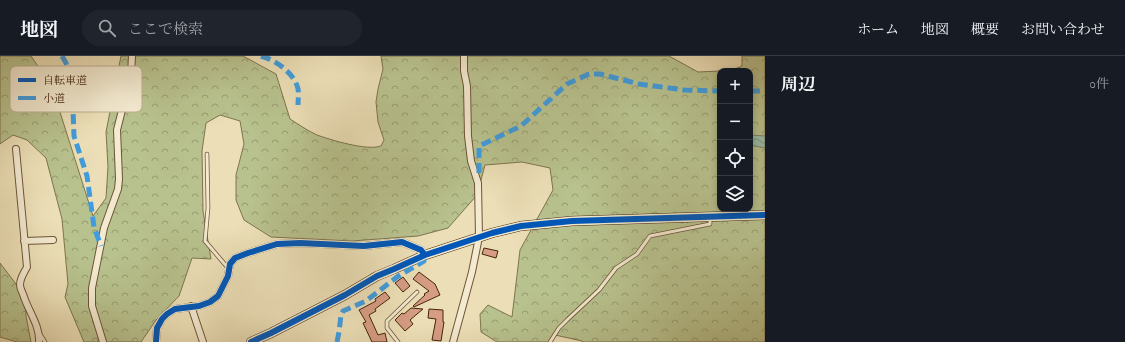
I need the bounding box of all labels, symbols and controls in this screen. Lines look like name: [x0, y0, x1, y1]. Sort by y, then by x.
search box: [82, 10, 362, 46]
icon: search: [96, 17, 118, 39]
text: 地図: [20, 18, 58, 42]
text: ここで検索: [128, 20, 203, 39]
text: ホーム: [857, 21, 899, 38]
text: 地図: [921, 21, 949, 38]
text: 概要: [971, 21, 999, 38]
text: お問い合わせ: [1021, 21, 1105, 38]
legend: [10, 66, 142, 112]
map controls: [717, 68, 753, 212]
button: +: [717, 68, 753, 104]
text: 自転車道: [43, 74, 87, 87]
text: 周辺: [781, 74, 815, 95]
text: 0件: [1089, 76, 1109, 92]
text: 小道: [43, 92, 65, 105]
button: −: [717, 104, 753, 140]
button: locate: [717, 140, 753, 176]
button: layers: [717, 176, 753, 212]

